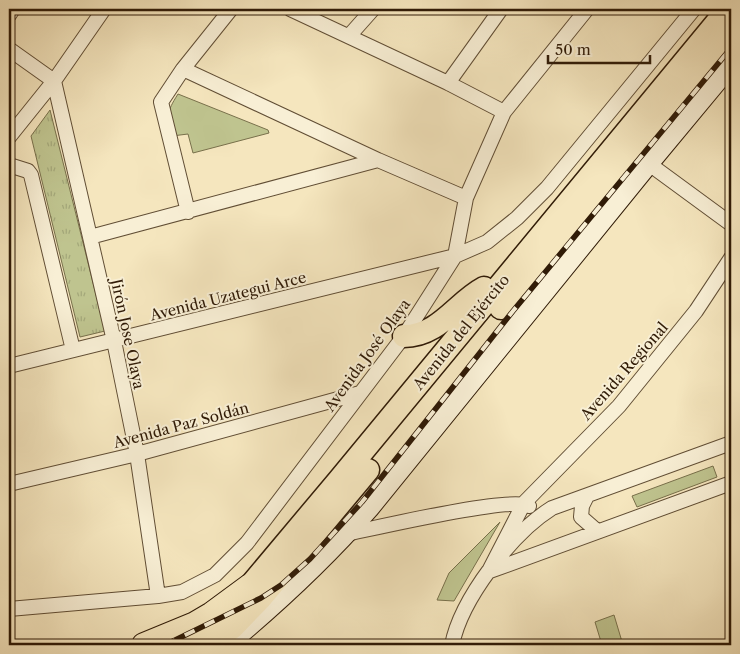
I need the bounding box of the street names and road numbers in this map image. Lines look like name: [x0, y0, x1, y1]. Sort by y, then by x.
street label: Avenida Uzategui Arce: [147, 267, 308, 325]
street label: Avenida del Ejército: [408, 270, 513, 394]
street label: Jirón Jose Olaya: [107, 275, 149, 391]
street label: Avenida José Olaya: [319, 295, 414, 416]
street label: Avenida Regional: [576, 318, 672, 425]
street label: Avenida Paz Soldán: [110, 398, 251, 452]

